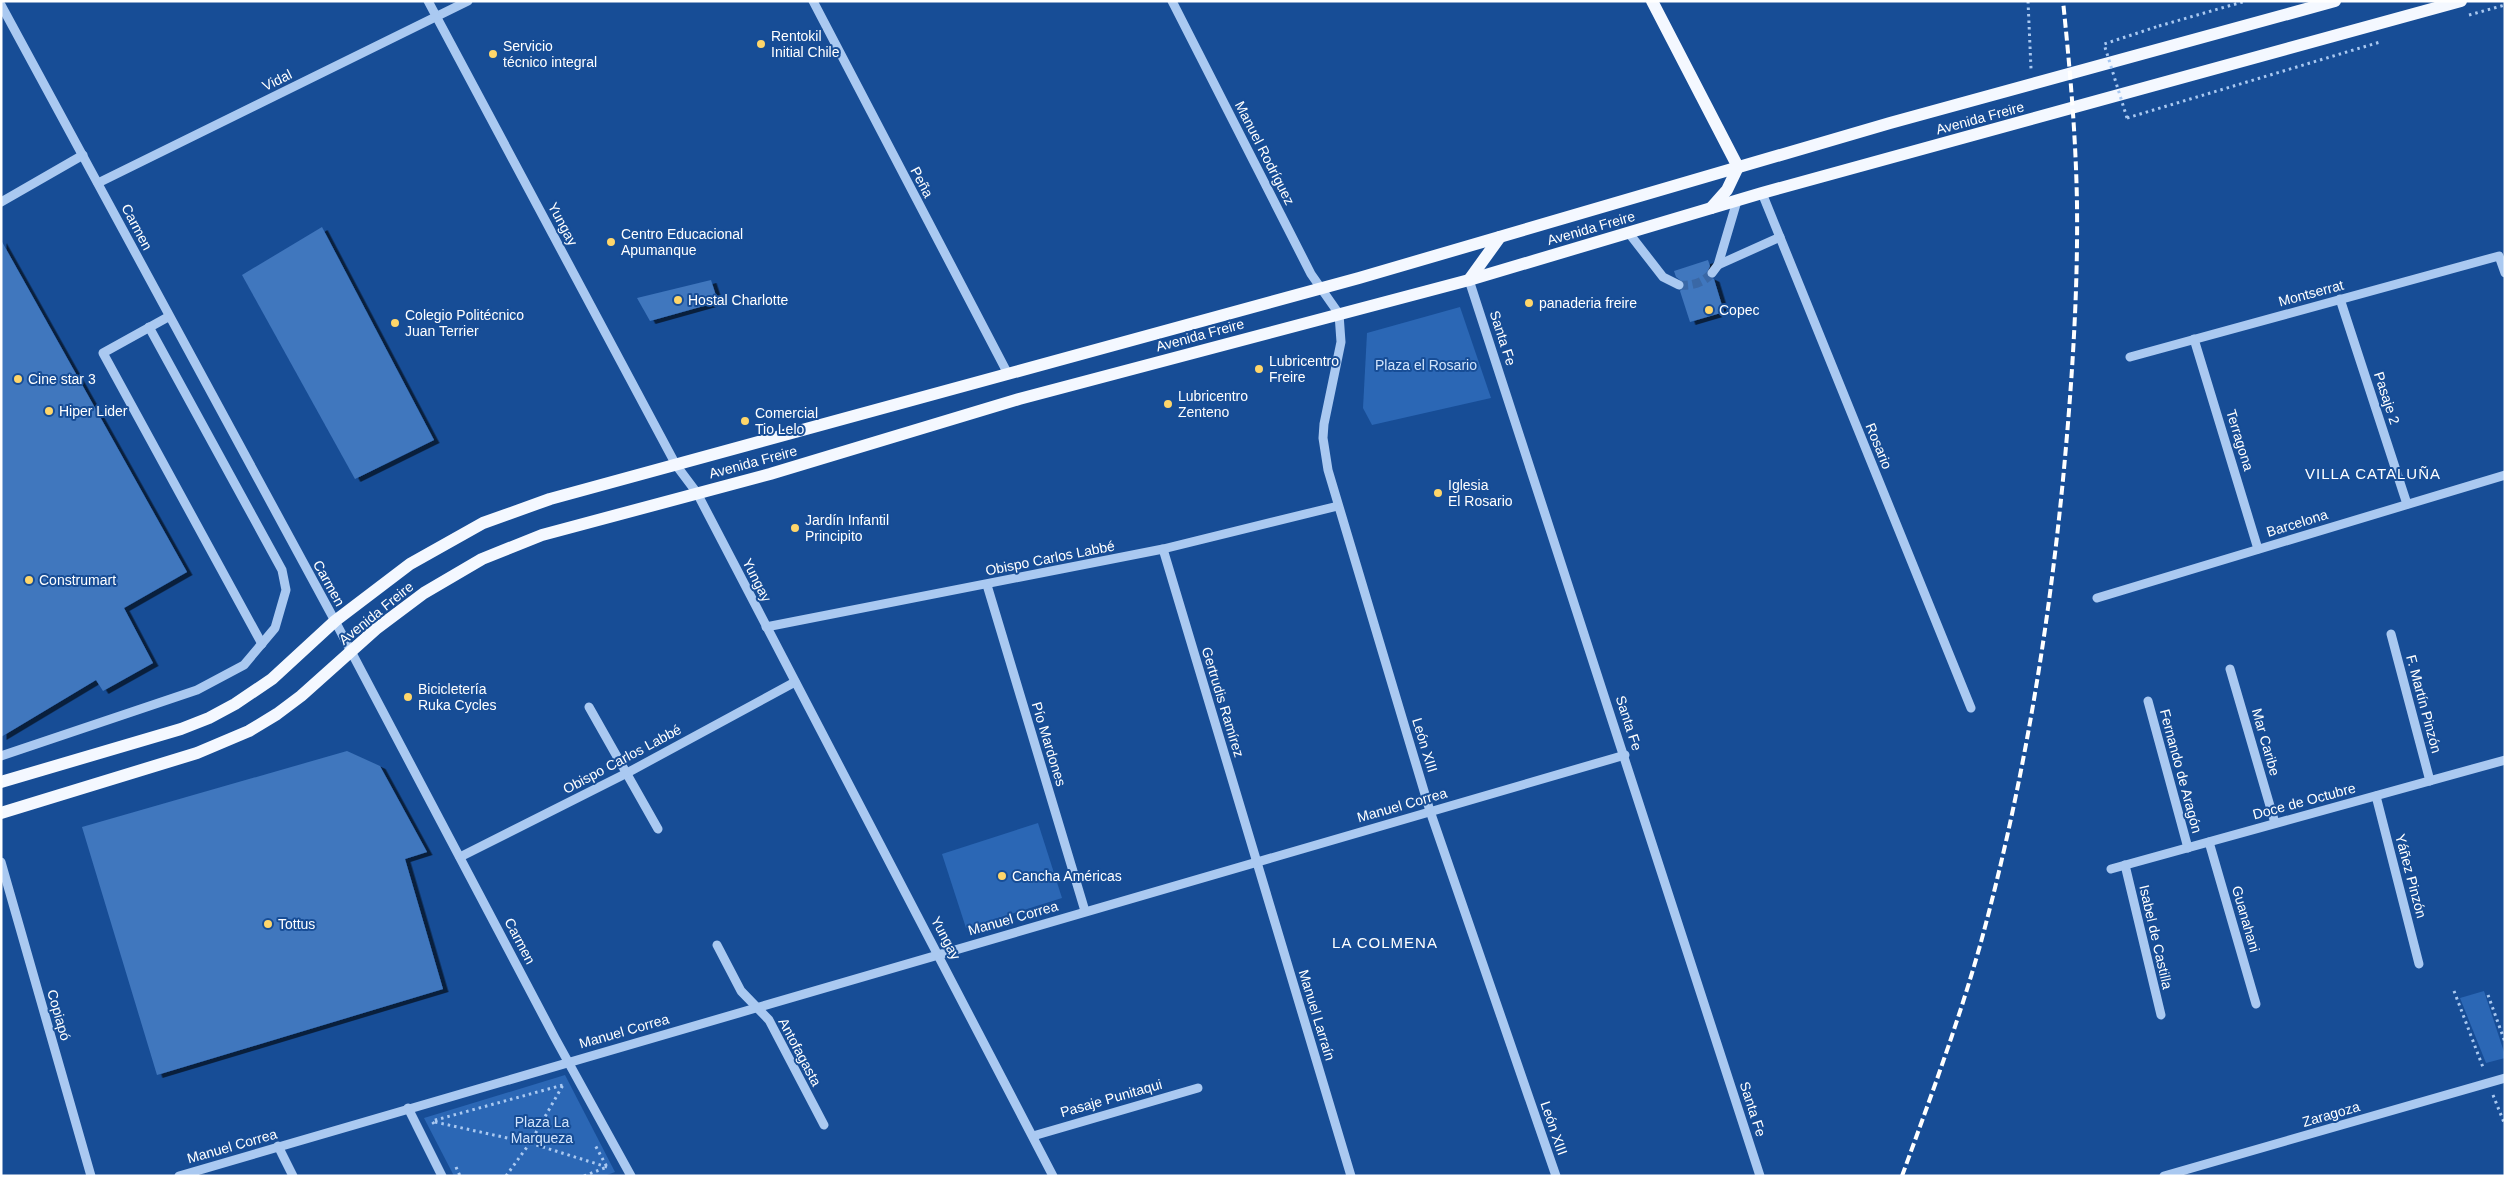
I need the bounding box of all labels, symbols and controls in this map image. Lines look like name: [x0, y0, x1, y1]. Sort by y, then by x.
place label: Rentokil Initial Chile: [771, 28, 840, 60]
place label: Servicio técnico integral: [503, 38, 597, 70]
marker: Rentokil Initial Chile: [755, 38, 767, 50]
marker: Servicio técnico integral: [487, 48, 499, 60]
street label: Vidal: [260, 66, 294, 94]
street label: Manuel Rodríguez: [1232, 98, 1298, 208]
street label: Avenida Freire: [1934, 98, 2026, 137]
street label: Peña: [907, 164, 937, 200]
street label: Yungay: [545, 200, 581, 248]
street label: Carmen: [118, 201, 156, 253]
street label: Avenida Freire: [1545, 208, 1637, 248]
place label: Centro Educacional Apumanque: [621, 226, 743, 258]
marker: Centro Educacional Apumanque: [605, 236, 617, 248]
street label: Montserrat: [2277, 277, 2345, 309]
place label: Hostal Charlotte: [688, 292, 789, 308]
marker: Hostal Charlotte: [672, 294, 684, 306]
place label: panaderia freire: [1539, 295, 1637, 311]
marker: panaderia freire: [1523, 297, 1535, 309]
place label: Copec: [1719, 302, 1759, 318]
marker: Copec: [1703, 304, 1715, 316]
place label: Colegio Politécnico Juan Terrier: [405, 307, 524, 339]
street label: Santa Fe: [1487, 309, 1519, 368]
street label: Avenida Freire: [1154, 315, 1246, 354]
marker: Colegio Politécnico Juan Terrier: [389, 317, 401, 329]
place label: Lubricentro Freire: [1269, 353, 1339, 385]
park label: Plaza el Rosario: [1375, 357, 1477, 373]
marker: Lubricentro Freire: [1253, 363, 1265, 375]
street label: Pasaje 2: [2371, 370, 2403, 427]
place label: Cine star 3: [28, 371, 96, 387]
marker: Cine star 3: [12, 373, 24, 385]
place label: Lubricentro Zenteno: [1178, 388, 1248, 420]
marker: Lubricentro Zenteno: [1162, 398, 1174, 410]
place label: Hiper Lider: [59, 403, 128, 419]
marker: Hiper Lider: [43, 405, 55, 417]
place label: Comercial Tio Lelo: [755, 405, 818, 437]
street label: Terragona: [2223, 408, 2257, 473]
marker: Comercial Tio Lelo: [739, 415, 751, 427]
street label: Rosario: [1863, 421, 1896, 472]
street label: Avenida Freire: [707, 442, 799, 481]
district label: VILLA CATALUÑA: [2305, 465, 2441, 482]
place label: Iglesia El Rosario: [1448, 477, 1513, 509]
marker: Iglesia El Rosario: [1432, 487, 1444, 499]
street label: Barcelona: [2265, 506, 2330, 540]
place label: Jardín Infantil Principito: [805, 512, 889, 544]
marker: Jardín Infantil Principito: [789, 522, 801, 534]
street label: Obispo Carlos Labbé: [984, 538, 1116, 578]
street label: Yungay: [739, 556, 775, 604]
street label: Carmen: [310, 557, 348, 609]
place label: Construmart: [39, 572, 116, 588]
marker: Construmart: [23, 574, 35, 586]
street label: Avenida Freire: [336, 578, 416, 648]
street label: Gertrudis Ramírez: [1199, 645, 1247, 759]
street label: F. Martín Pinzón: [2403, 653, 2445, 755]
place label: Bicicletería Ruka Cycles: [418, 681, 497, 713]
marker: Bicicletería Ruka Cycles: [402, 691, 414, 703]
street label: Santa Fe: [1613, 694, 1645, 753]
street label: Pío Mardones: [1029, 700, 1069, 788]
street label: Fernando de Aragón: [2157, 707, 2205, 835]
street label: Mar Caribe: [2249, 707, 2283, 778]
street label: León XIII: [1409, 716, 1441, 774]
street label: Obispo Carlos Labbé: [560, 721, 684, 797]
street label: Doce de Octubre: [2251, 780, 2357, 822]
street label: Manuel Correa: [1355, 784, 1449, 825]
street label: Yáñez Pinzón: [2392, 832, 2430, 920]
place label: Cancha Américas: [1012, 868, 1122, 884]
marker: Cancha Américas: [996, 870, 1008, 882]
street label: Isabel de Castilla: [2136, 883, 2176, 991]
street label: Guanahani: [2229, 884, 2263, 954]
street label: Manuel Correa: [966, 897, 1060, 938]
street label: Yungay: [928, 914, 964, 962]
street label: Carmen: [501, 915, 539, 967]
place label: Tottus: [278, 916, 315, 932]
marker: Tottus: [262, 918, 274, 930]
district label: LA COLMENA: [1332, 934, 1438, 951]
street label: Manuel Larraín: [1296, 968, 1338, 1062]
street label: Copiapó: [44, 988, 74, 1042]
street label: Manuel Correa: [577, 1010, 671, 1051]
street label: Antofagasta: [775, 1015, 825, 1089]
street label: Pasaje Punitaqui: [1058, 1076, 1164, 1120]
street label: Santa Fe: [1737, 1080, 1769, 1139]
street label: Zaragoza: [2300, 1098, 2362, 1130]
street label: León XIII: [1537, 1099, 1571, 1157]
park label: Plaza La Marqueza: [511, 1114, 573, 1146]
street label: Manuel Correa: [185, 1125, 279, 1166]

